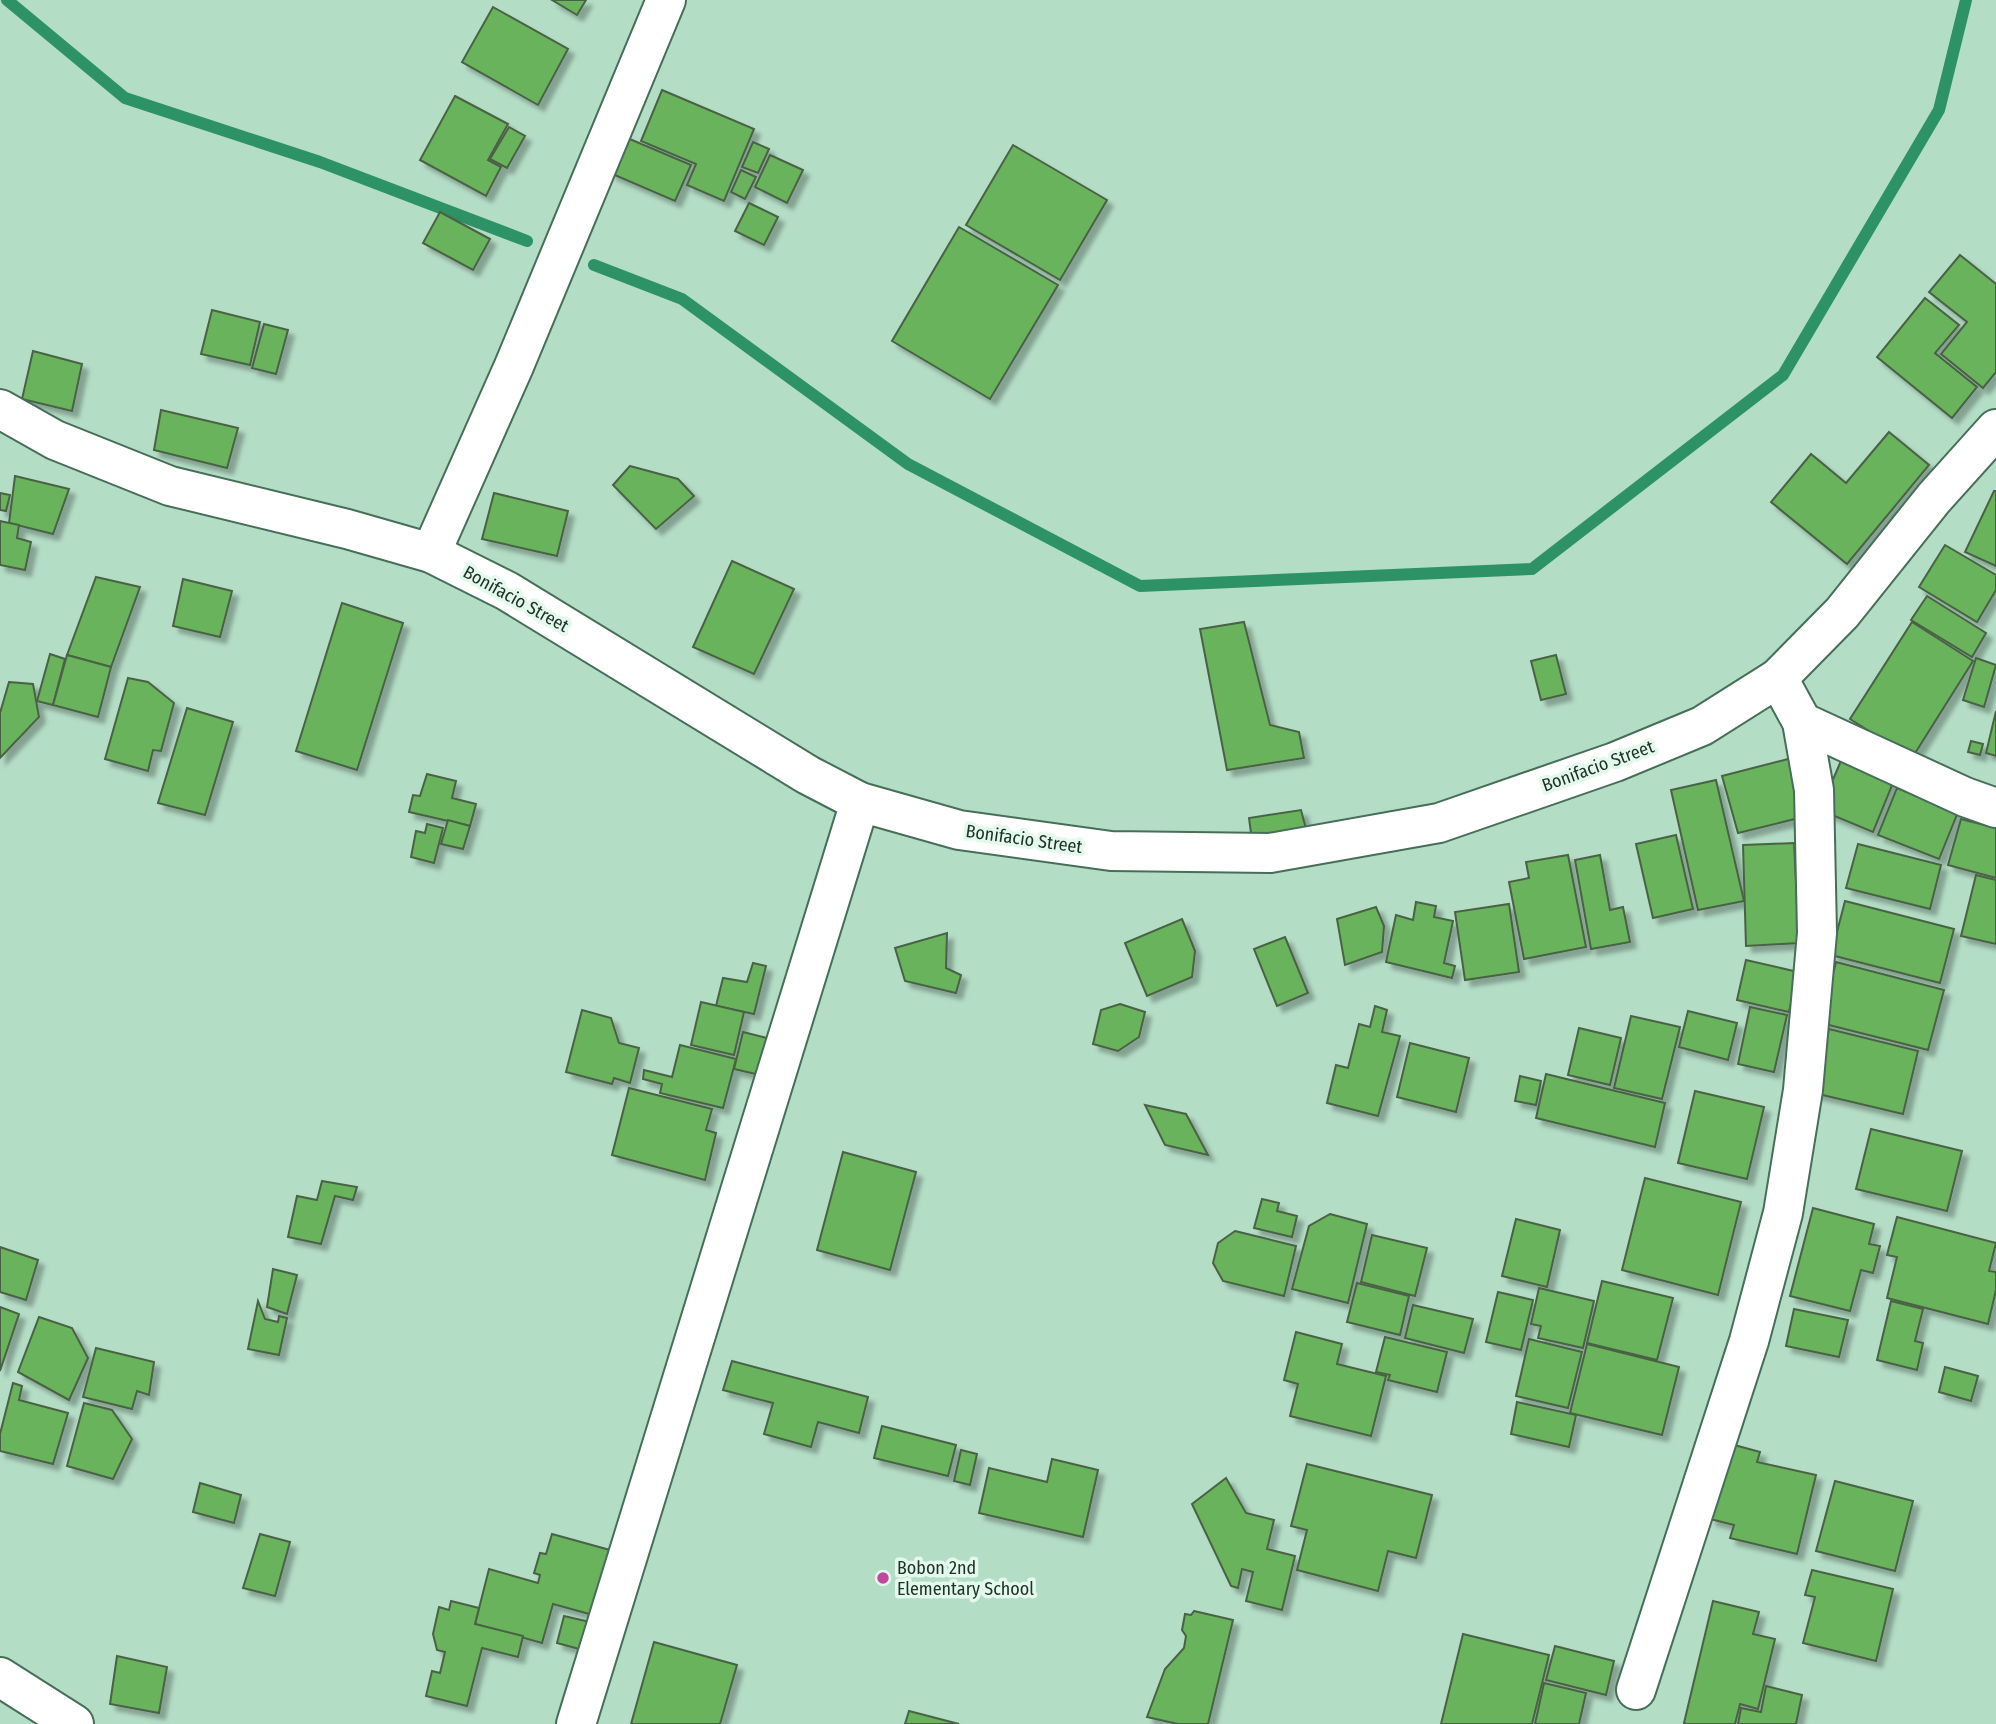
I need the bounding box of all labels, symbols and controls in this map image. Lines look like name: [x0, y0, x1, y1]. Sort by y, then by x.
street label: Bonifacio Street: [459, 561, 573, 637]
street label: Bonifacio Street: [1539, 736, 1657, 796]
street label: Bonifacio Street: [964, 820, 1084, 858]
place label: Bobon 2nd Elementary School: [897, 1557, 1034, 1600]
marker: Bobon 2nd Elementary School: [875, 1570, 891, 1586]

